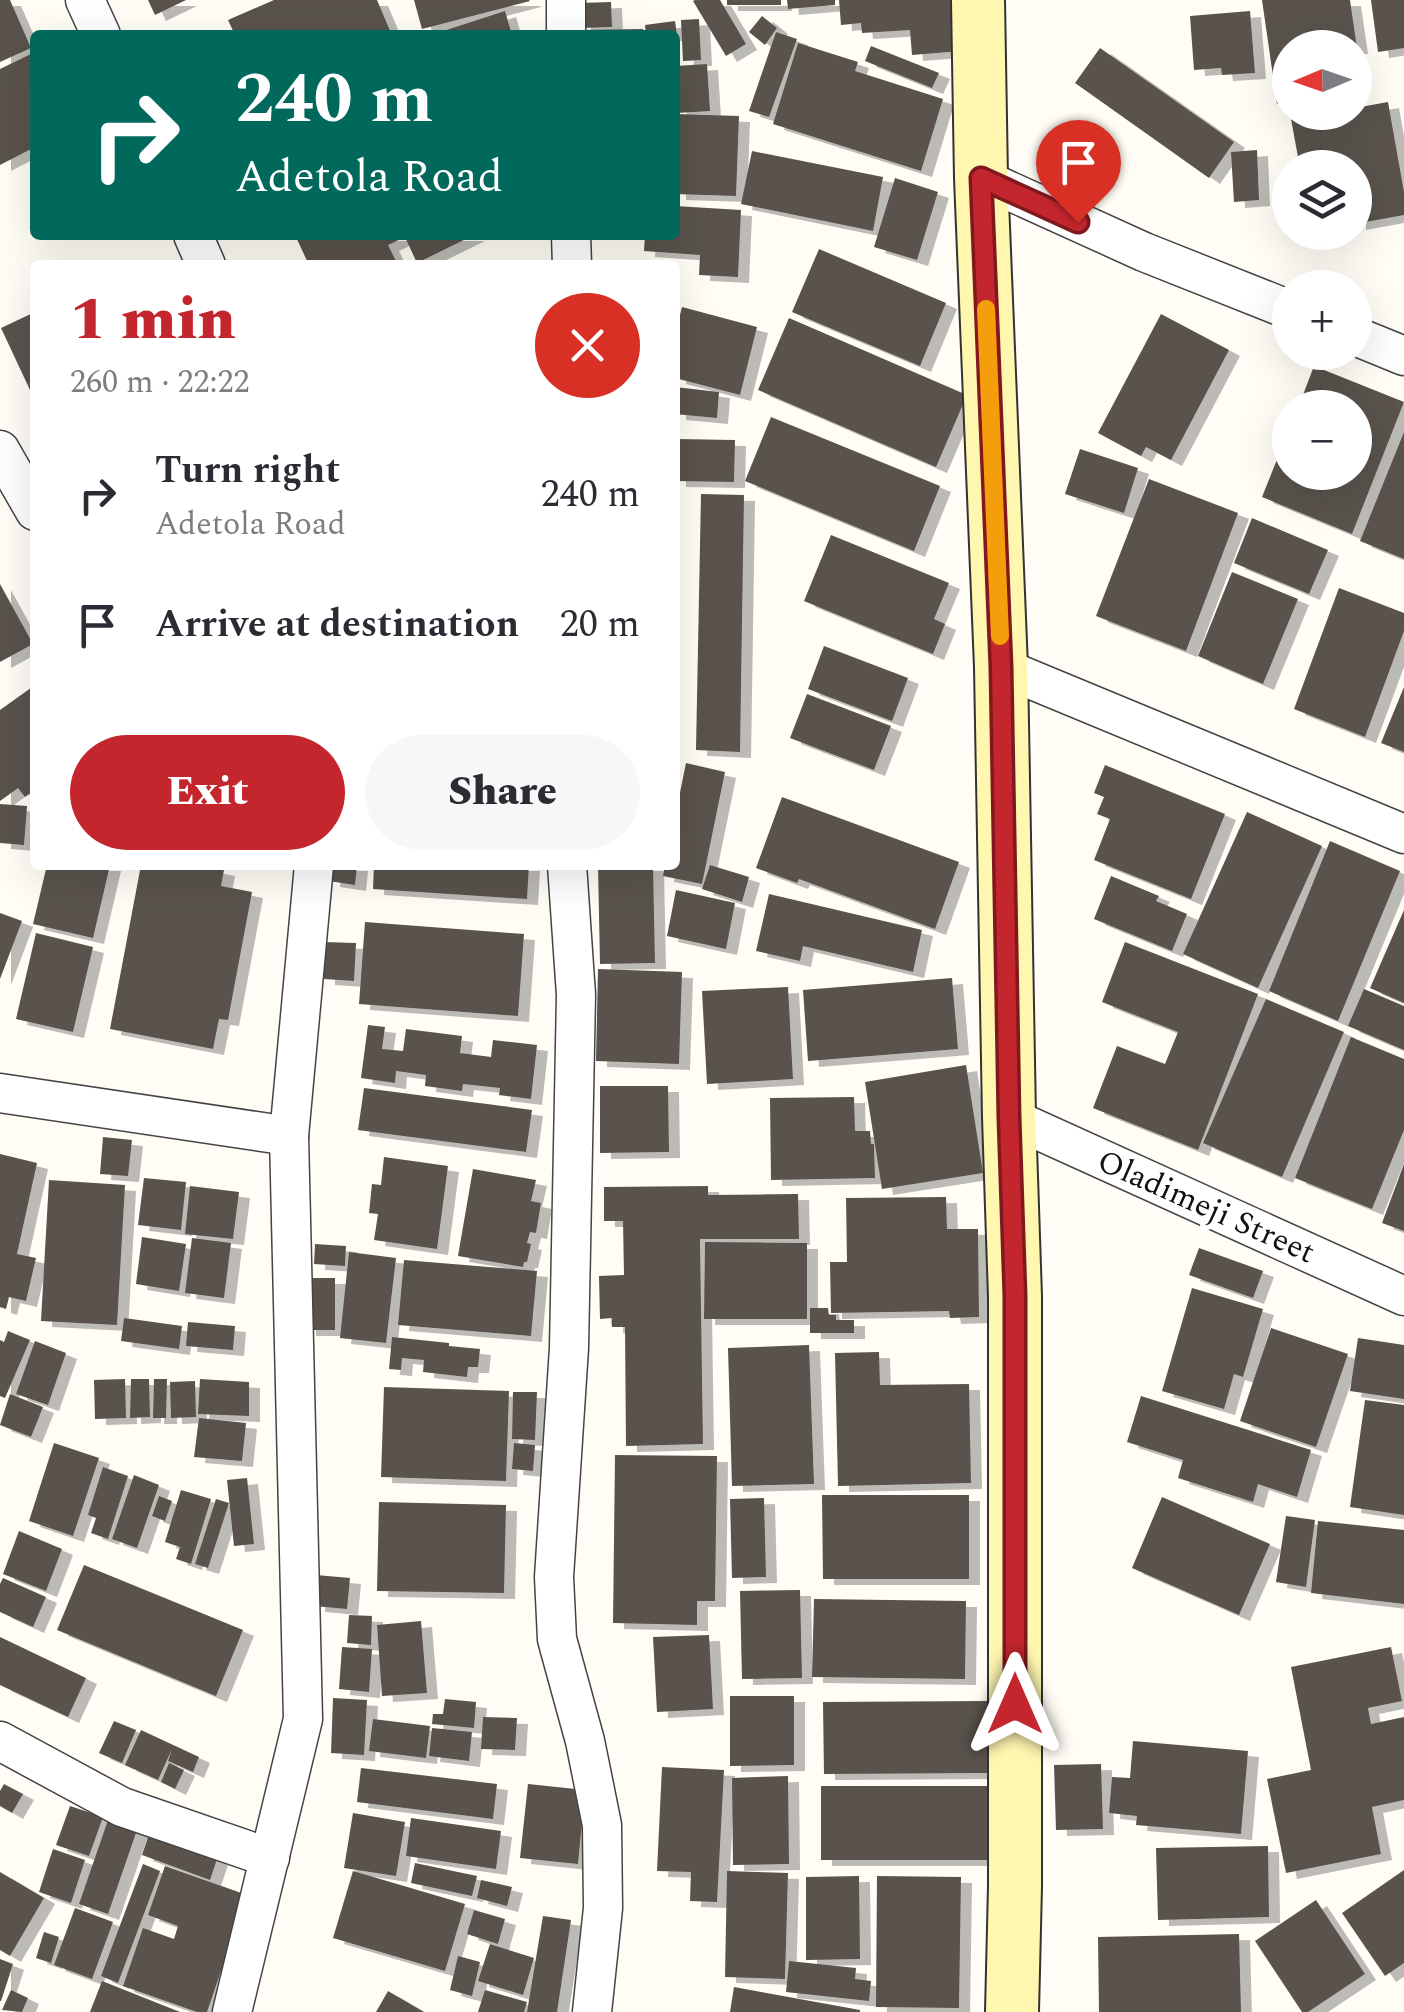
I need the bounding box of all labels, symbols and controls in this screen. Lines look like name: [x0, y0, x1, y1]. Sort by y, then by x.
north arrow: [1272, 30, 1372, 130]
map controls: [1272, 30, 1372, 490]
text: 240 m: [235, 47, 433, 153]
icon: right: [70, 70, 200, 200]
pin: [1036, 120, 1121, 223]
icon: arrive: [1051, 135, 1106, 190]
text: Adetola Road: [235, 143, 503, 212]
button: layers: [1272, 150, 1372, 250]
button: +: [1272, 270, 1372, 370]
text: 1 min: [70, 274, 236, 366]
button: close: [535, 293, 640, 398]
text: 260 m · 22:22: [70, 358, 250, 407]
button: −: [1272, 390, 1372, 490]
text: Turn right: [155, 442, 340, 500]
text: 240 m: [541, 466, 640, 524]
icon: right: [70, 468, 125, 523]
text: Adetola Road: [155, 500, 346, 549]
text: Arrive at destination: [155, 596, 519, 654]
text: 20 m: [560, 596, 640, 654]
icon: arrive: [70, 598, 125, 653]
button: Exit: [70, 735, 345, 850]
button: Share: [365, 735, 640, 850]
street label: Oladimeji Street: [1089, 1137, 1323, 1277]
position arrow: [963, 1652, 1067, 1756]

